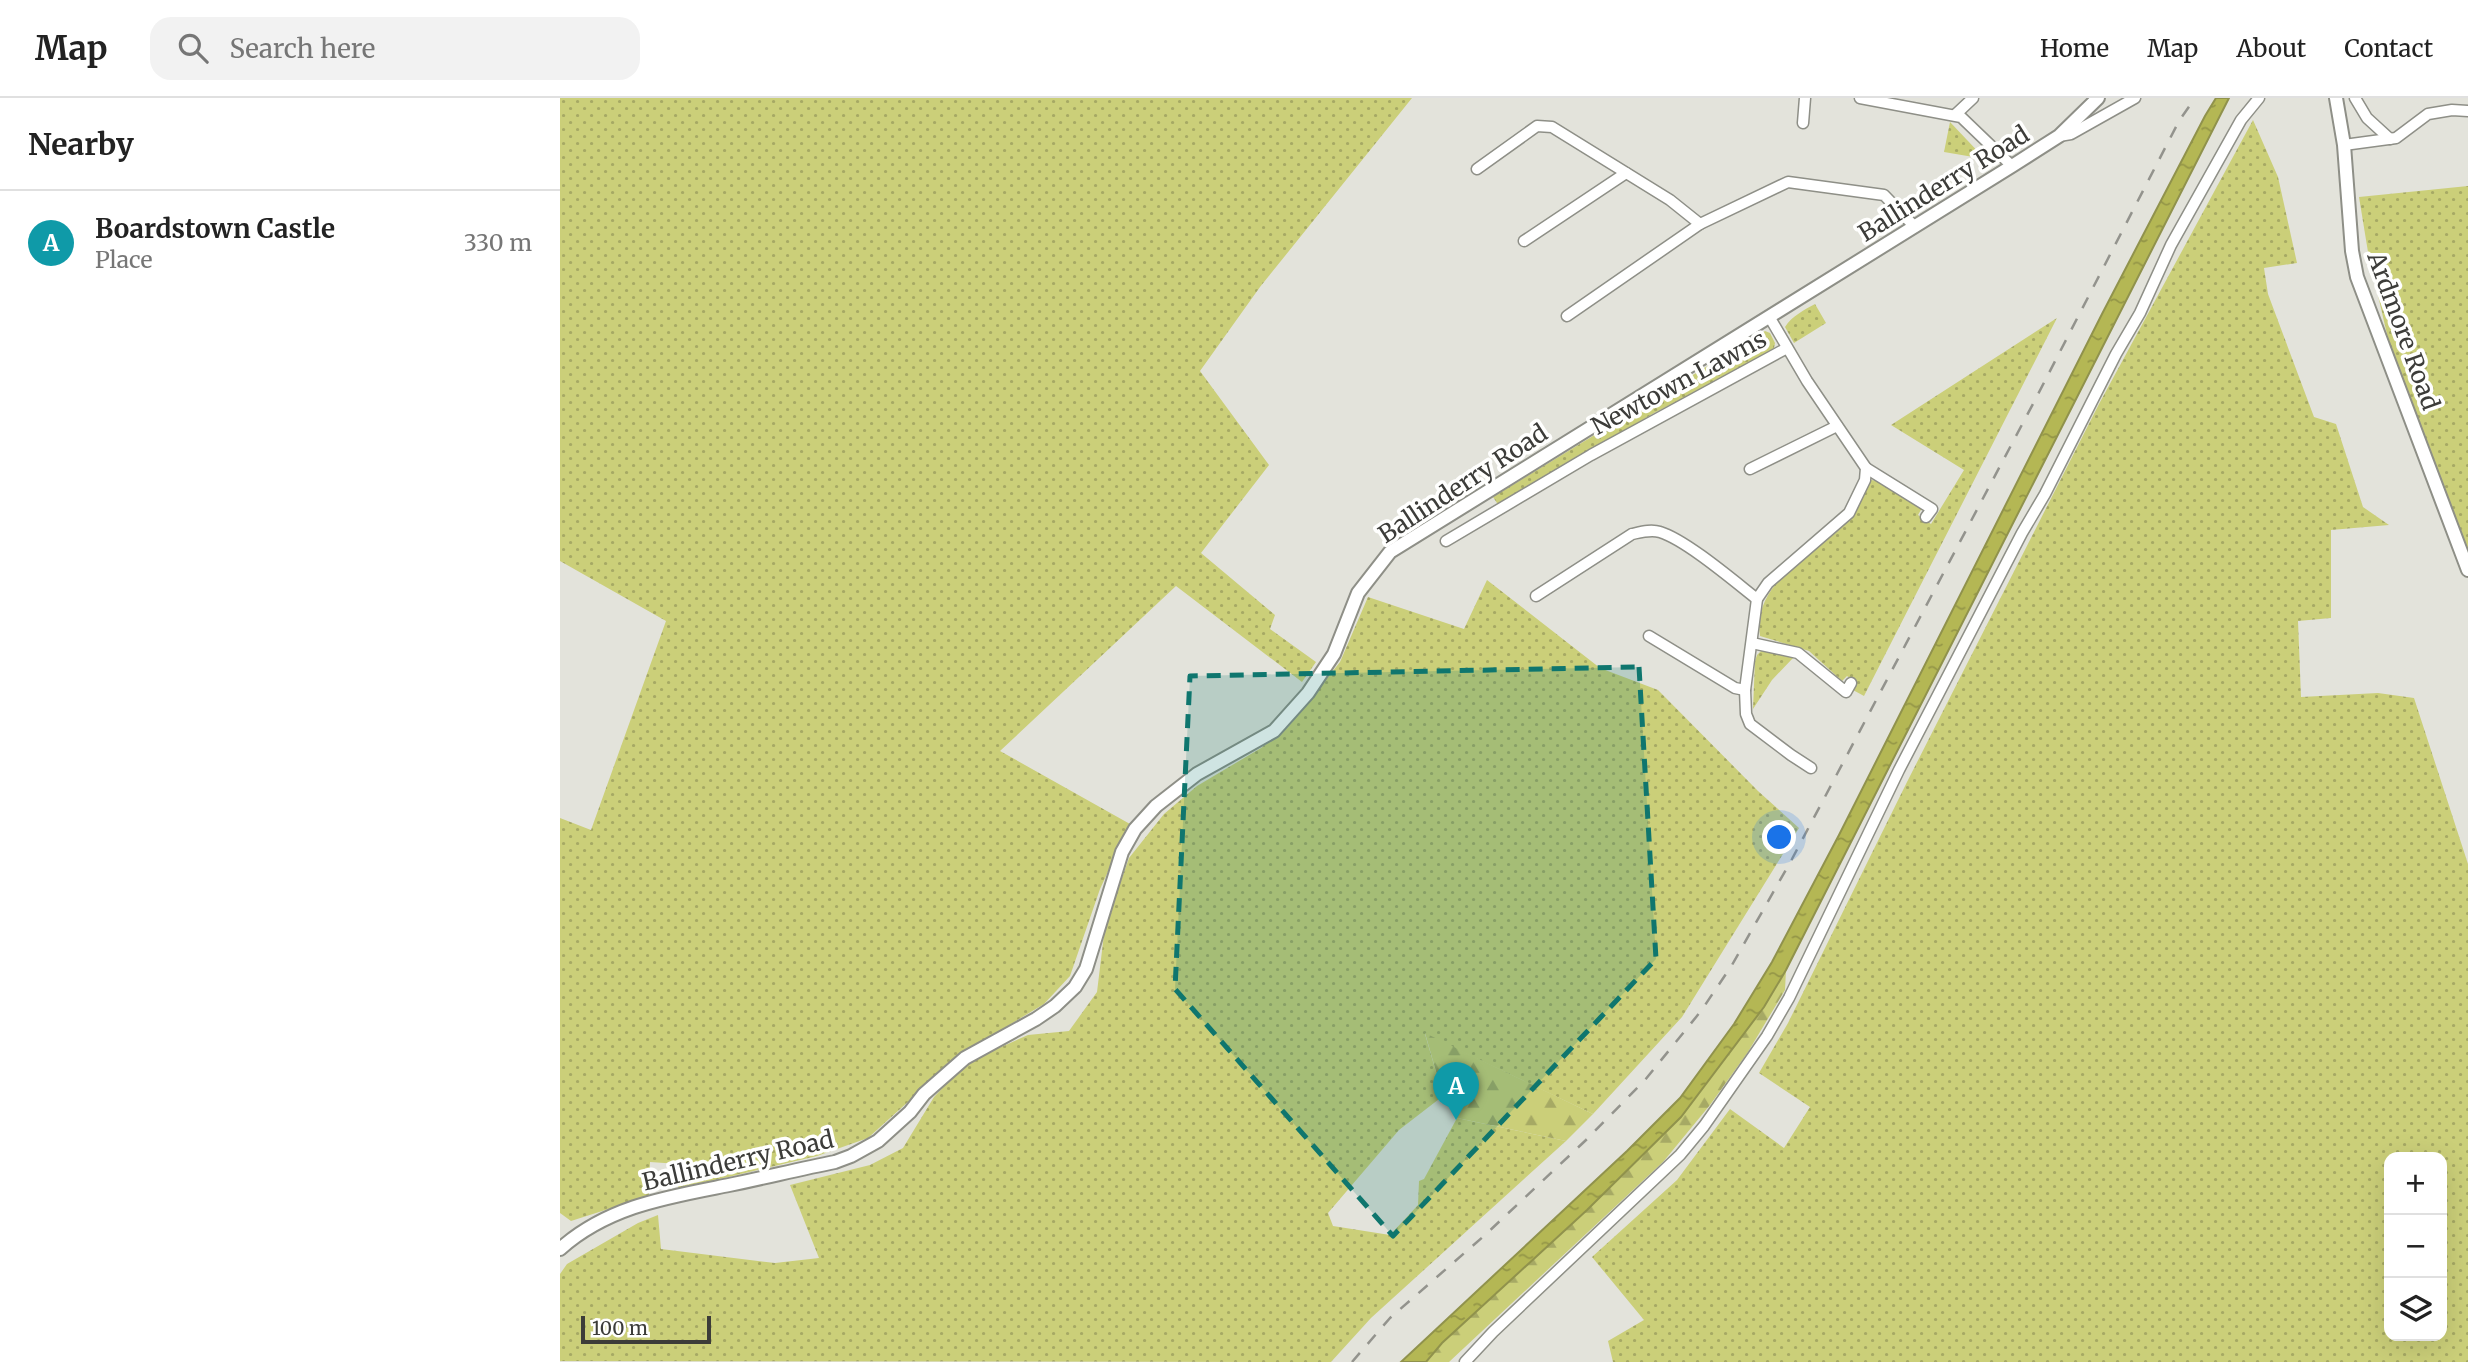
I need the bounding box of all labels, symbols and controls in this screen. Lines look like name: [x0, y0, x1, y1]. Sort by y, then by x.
search box: [150, 17, 640, 80]
text: Map: [35, 28, 108, 69]
icon: search: [174, 29, 212, 67]
text: Search here: [230, 32, 375, 65]
text: Home: [2040, 33, 2109, 64]
text: Map: [2147, 33, 2198, 64]
text: About: [2236, 33, 2306, 64]
text: Contact: [2344, 33, 2433, 64]
street label: Ballinderry Road: [1853, 119, 2035, 249]
text: Nearby: [28, 125, 134, 163]
text: Boardstown Castle: [95, 212, 335, 245]
text: A: [43, 228, 59, 257]
text: 330 m: [464, 228, 532, 257]
text: Place: [95, 245, 152, 274]
street label: Ardmore Road: [2360, 247, 2446, 414]
street label: Newtown Lawns: [1586, 323, 1772, 442]
street label: Ballinderry Road: [1372, 417, 1553, 550]
your location: [1762, 820, 1796, 854]
pin: A: [1433, 1062, 1479, 1120]
street label: Ballinderry Road: [639, 1123, 837, 1198]
map controls: [2384, 1152, 2447, 1341]
button: +: [2384, 1152, 2447, 1215]
button: −: [2384, 1215, 2447, 1278]
button: layers: [2384, 1278, 2447, 1341]
scale bar: [581, 1313, 710, 1345]
text: 100 m: [592, 1316, 648, 1340]

